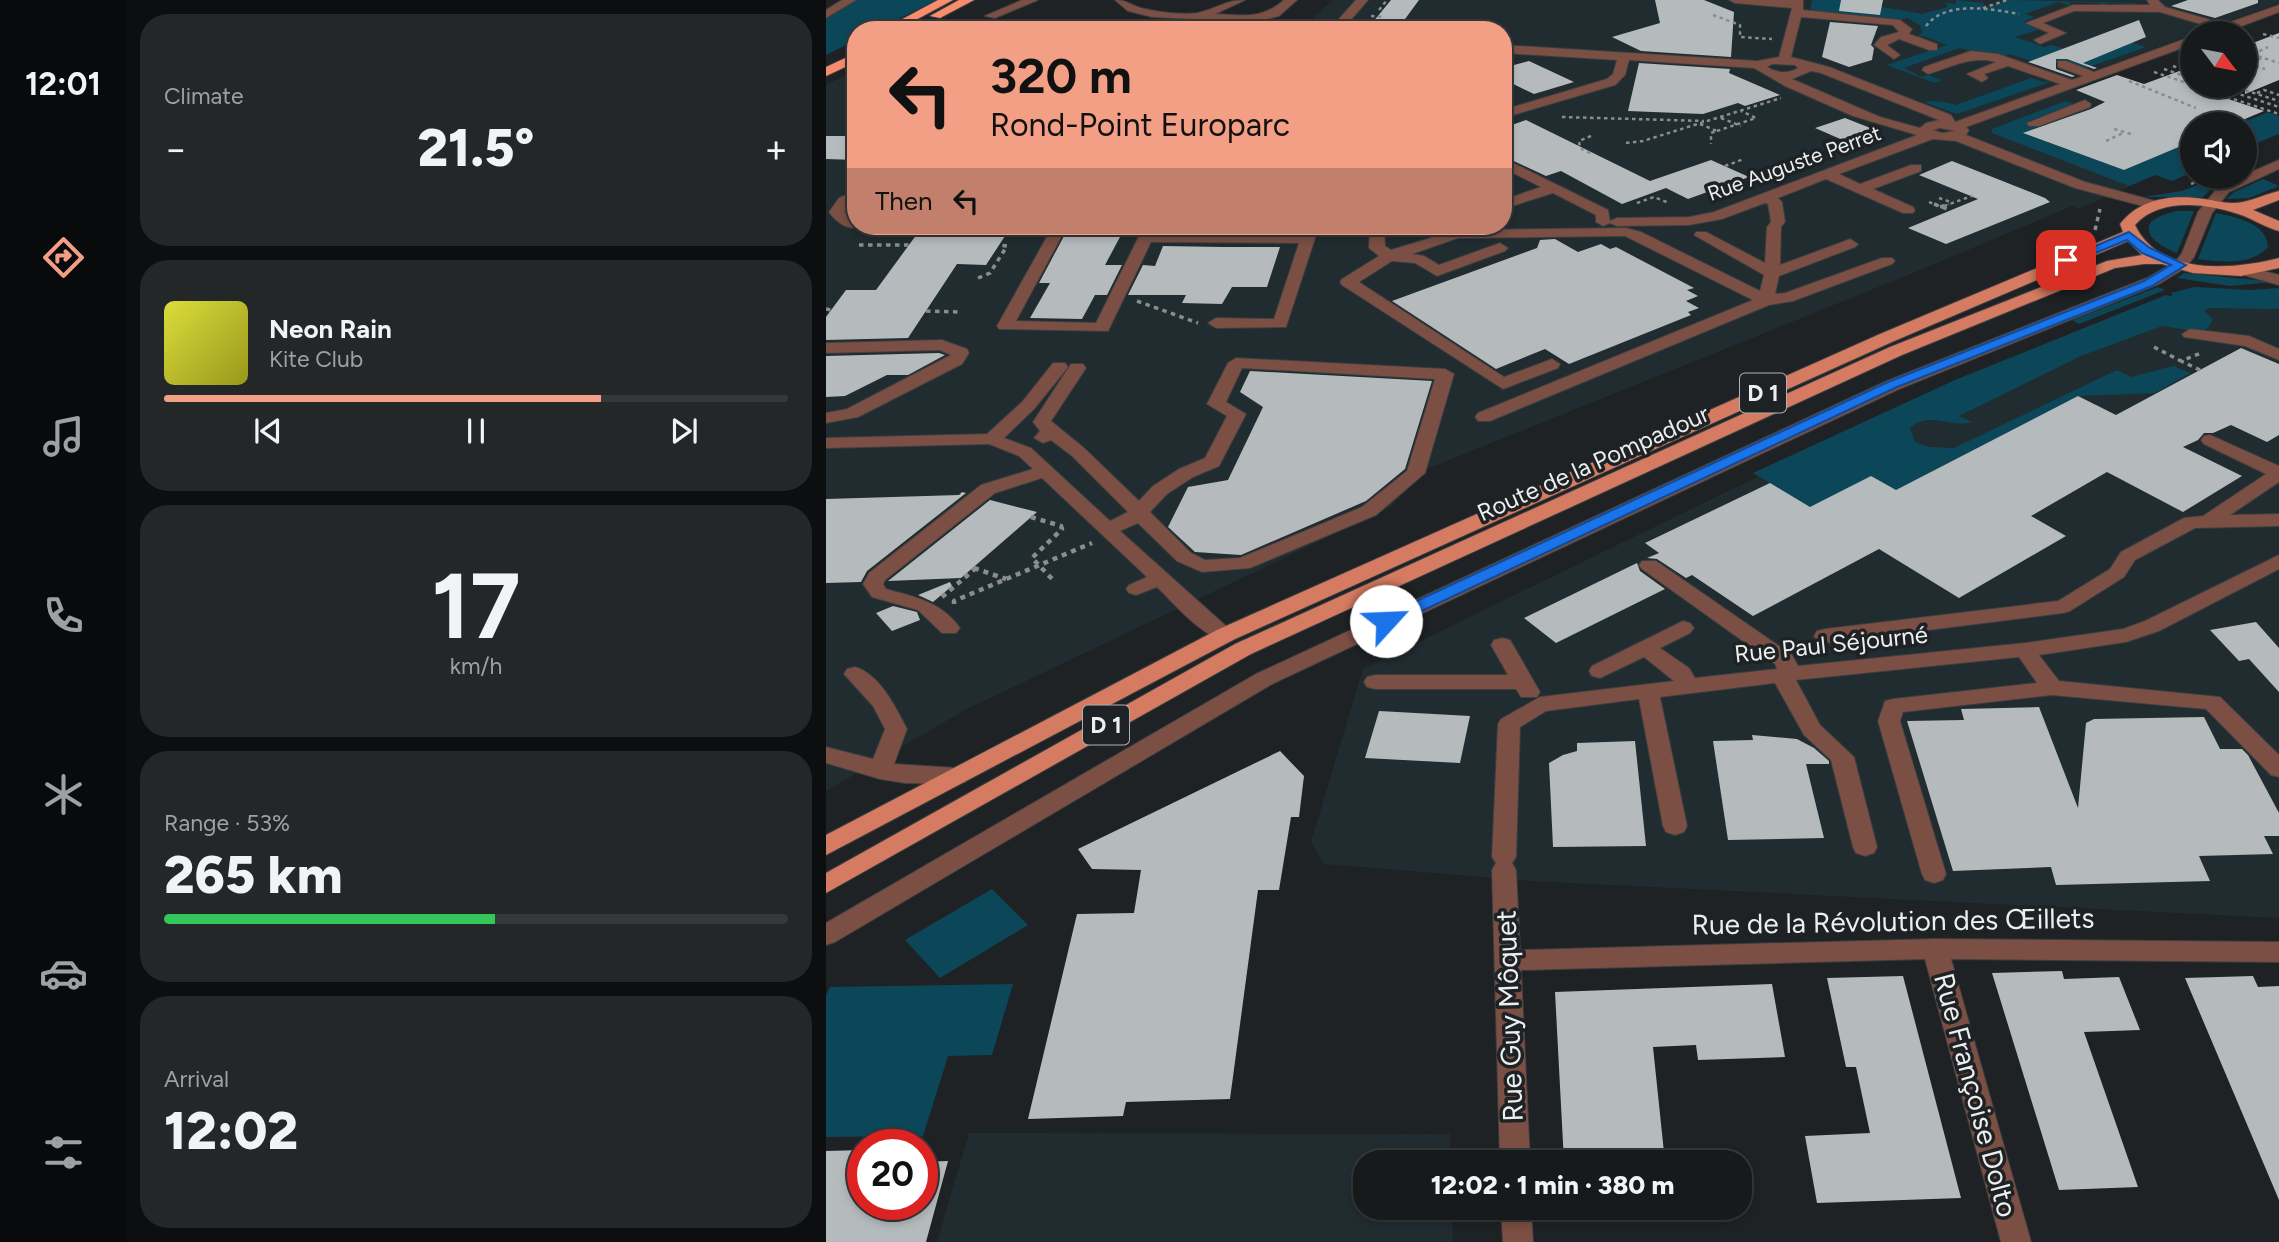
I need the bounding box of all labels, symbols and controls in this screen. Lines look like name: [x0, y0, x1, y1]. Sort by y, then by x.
north arrow: [2180, 21, 2258, 98]
map controls: [2180, 21, 2257, 189]
text: 320 m: [990, 46, 1132, 105]
icon: left: [875, 49, 966, 140]
text: 12:01: [25, 65, 101, 103]
text: Climate: [164, 82, 243, 110]
text: Rond-Point Europarc: [990, 106, 1290, 144]
button: sound: [2180, 112, 2257, 189]
text: 21.5°: [418, 117, 534, 179]
street label: Rue Auguste Perret: [1704, 120, 1884, 206]
text: −: [164, 126, 188, 172]
text: +: [764, 126, 788, 172]
icon: left: [947, 182, 985, 220]
text: Then: [875, 185, 933, 217]
pin: [2036, 230, 2096, 290]
icon: directions: [39, 233, 88, 282]
icon: arrive: [2047, 241, 2085, 279]
text: Neon Rain: [269, 313, 392, 345]
text: Kite Club: [269, 345, 363, 373]
road number: D 1: [1740, 374, 1786, 412]
street label: Route de la Pompadour: [1473, 399, 1713, 527]
icon: music: [39, 412, 88, 461]
icon: previous: [249, 412, 287, 450]
icon: pause: [457, 412, 495, 450]
icon: next: [665, 412, 703, 450]
text: 17: [432, 552, 521, 661]
position arrow: [1349, 584, 1423, 658]
icon: phone: [39, 591, 88, 640]
street label: Rue Paul Séjourné: [1733, 619, 1929, 669]
text: km/h: [450, 652, 502, 680]
road number: D 1: [1083, 706, 1129, 744]
icon: climate: [39, 770, 88, 819]
text: Range · 53%: [164, 809, 290, 837]
text: 265 km: [164, 844, 343, 906]
street label: Rue de la Révolution des Œillets: [1691, 900, 2095, 942]
street label: Rue Guy Môquet: [1488, 910, 1530, 1122]
icon: car: [39, 949, 88, 998]
street label: Rue Françoise Dolto: [1927, 969, 2025, 1221]
text: Arrival: [164, 1065, 229, 1093]
text: 12:02: [164, 1100, 298, 1162]
icon: filters: [39, 1128, 88, 1177]
speed limit sign: 20: [847, 1129, 938, 1220]
text: 12:02 · 1 min · 380 m: [1431, 1169, 1674, 1201]

